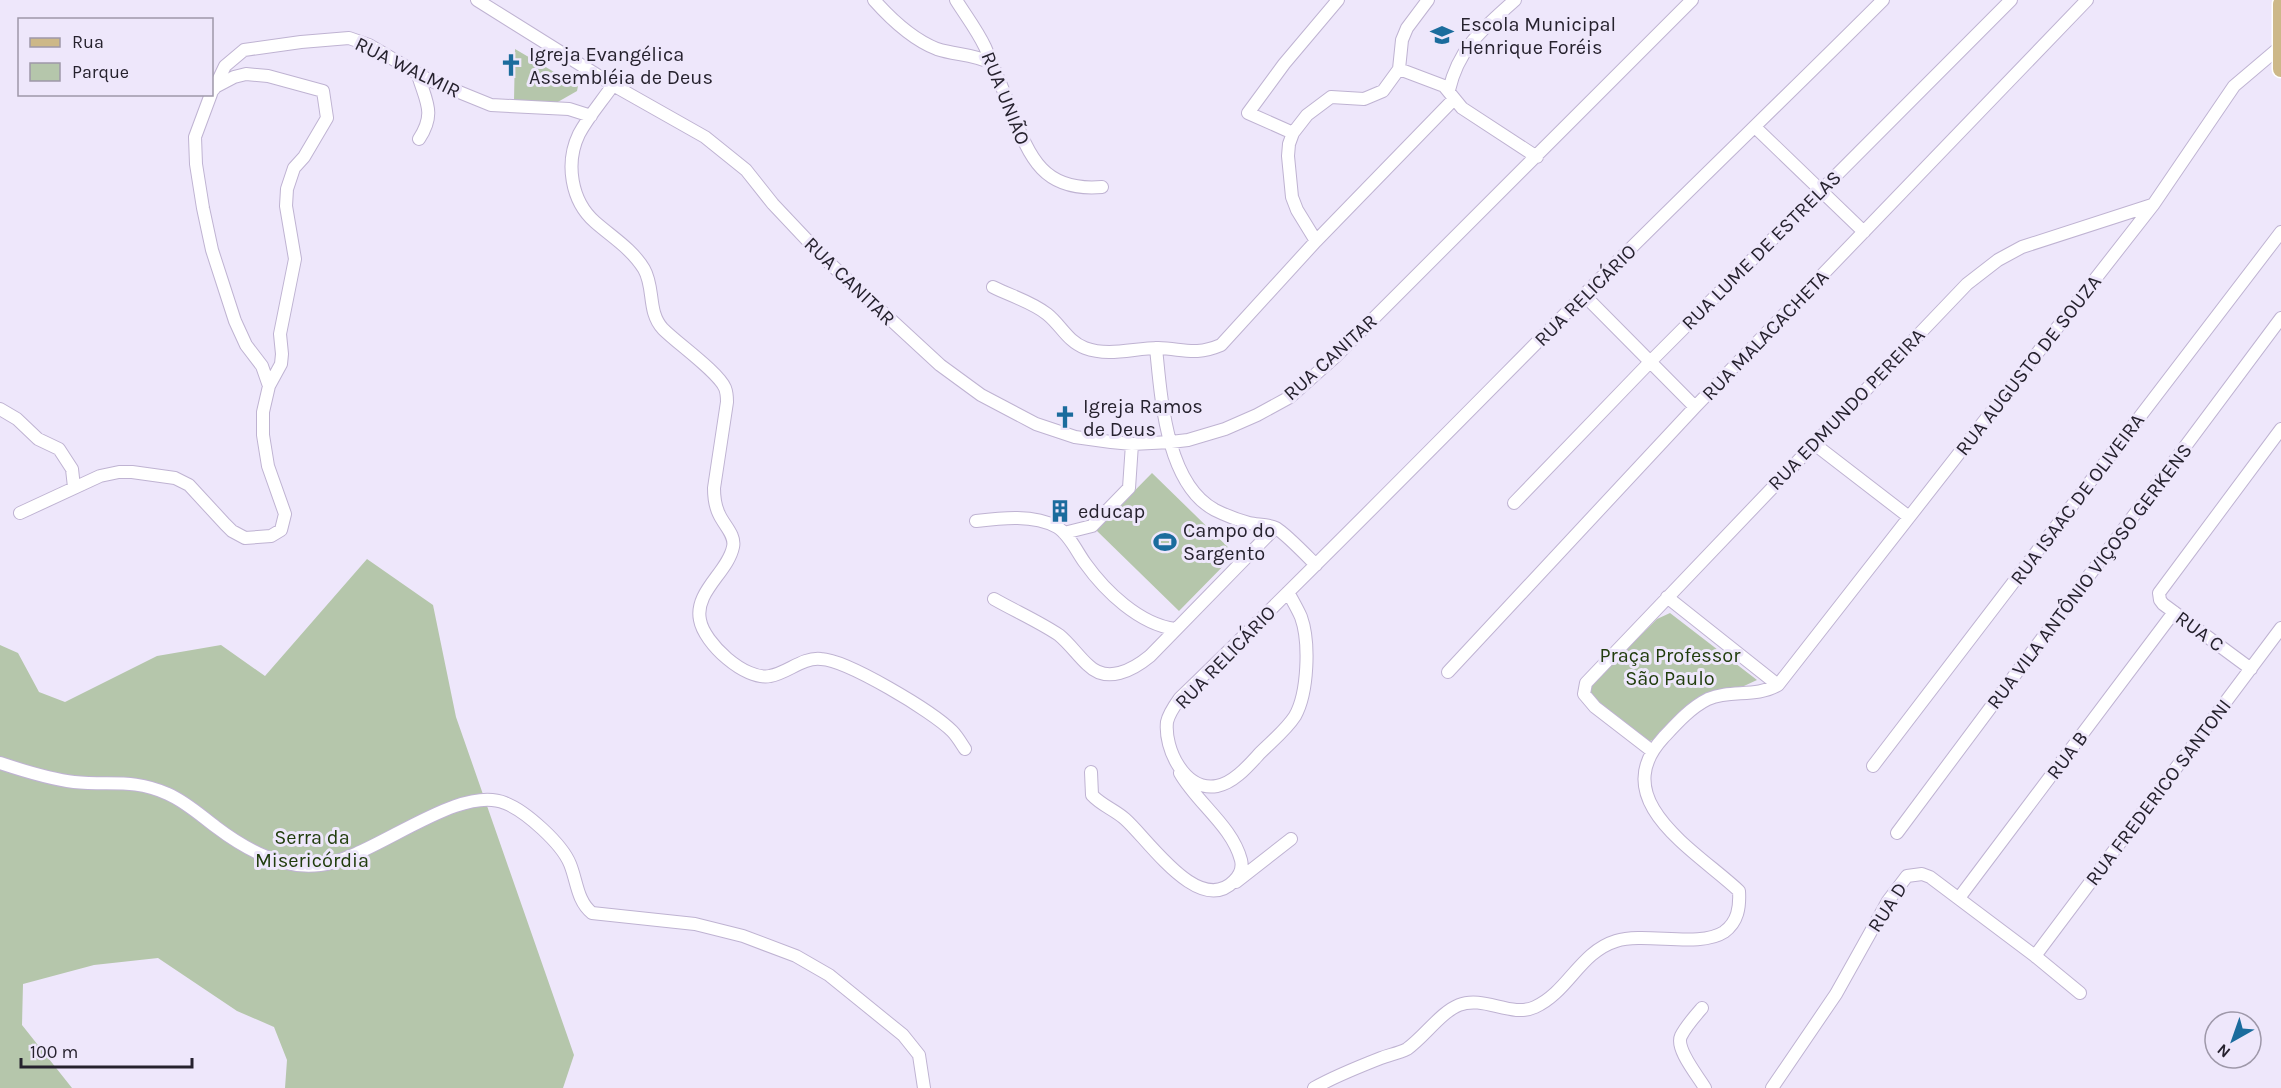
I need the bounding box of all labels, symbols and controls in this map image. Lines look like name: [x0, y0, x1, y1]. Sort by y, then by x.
place label: Escola Municipal Henrique Foréis: [1460, 13, 1616, 59]
legend: [18, 18, 213, 96]
school or university icon: Escola Municipal Henrique Foréis: [1429, 22, 1455, 48]
text: Rua: [72, 31, 104, 53]
street label: RUA WALMIR: [351, 32, 464, 103]
place label: Igreja Evangélica Assembléia de Deus: [529, 43, 713, 89]
street label: RUA UNIÃO: [976, 48, 1035, 148]
church icon: Igreja Evangélica Assembléia de Deus: [498, 52, 524, 78]
text: Parque: [72, 61, 129, 83]
street label: RUA LUME DE ESTRELAS: [1677, 166, 1846, 335]
street label: RUA CANITAR: [799, 232, 900, 330]
street label: RUA RELICÁRIO: [1529, 239, 1641, 351]
street label: RUA MALACACHETA: [1697, 265, 1833, 405]
street label: RUA AUGUSTO DE SOUZA: [1951, 271, 2106, 460]
street label: RUA CANITAR: [1279, 310, 1382, 405]
street label: RUA EDMUNDO PEREIRA: [1763, 324, 1930, 495]
place label: Igreja Ramos de Deus: [1083, 395, 1203, 441]
church icon: Igreja Ramos de Deus: [1052, 404, 1078, 430]
street label: RUA ISAAC DE OLIVEIRA: [2006, 409, 2149, 589]
street label: RUA VILA ANTÔNIO VIÇOSO GERKENS: [1981, 438, 2197, 714]
building icon: educap: [1047, 498, 1073, 524]
place label: educap: [1078, 500, 1145, 523]
place label: Campo do Sargento: [1183, 519, 1275, 565]
sports icon: Campo do Sargento: [1152, 529, 1178, 555]
street label: RUA RELICÁRIO: [1170, 600, 1280, 714]
street label: RUA C: [2171, 606, 2228, 657]
park label: Praça Professor São Paulo: [1600, 644, 1741, 690]
street label: RUA FREDERICO SANTONI: [2081, 695, 2236, 890]
street label: RUA B: [2042, 727, 2093, 784]
park label: Serra da Misericórdia: [255, 826, 369, 872]
street label: RUA D: [1863, 878, 1912, 936]
north arrow: [2203, 1010, 2263, 1070]
scale bar: [21, 1031, 192, 1069]
text: N: [2213, 1040, 2234, 1062]
text: 100 m: [30, 1041, 78, 1063]

